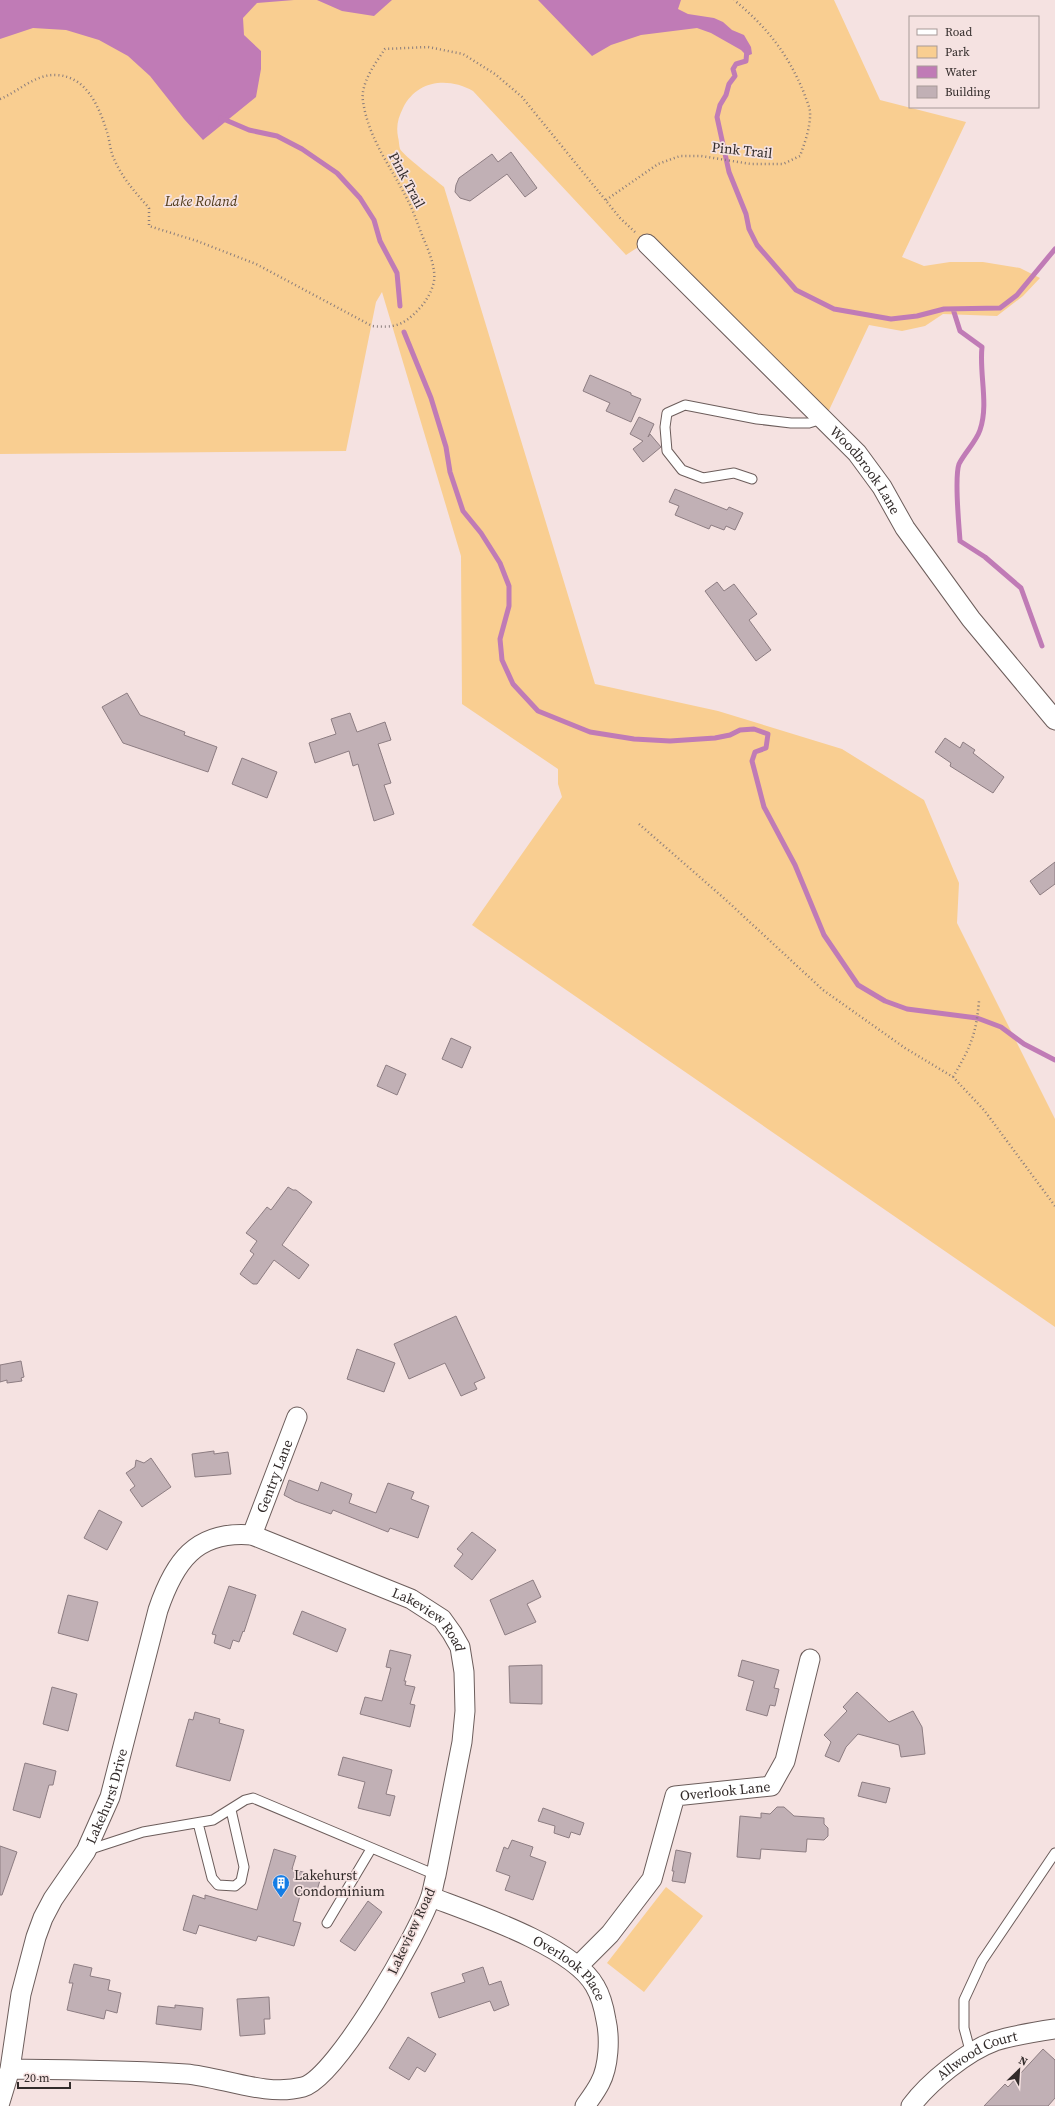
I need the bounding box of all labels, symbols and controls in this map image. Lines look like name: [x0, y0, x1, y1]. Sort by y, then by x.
legend: [909, 16, 1039, 108]
text: Road: [945, 24, 972, 40]
text: Park: [945, 44, 970, 60]
text: Water: [945, 64, 977, 80]
text: Building: [945, 84, 990, 100]
street label: Pink Trail: [711, 137, 773, 163]
street label: Pink Trail: [384, 148, 430, 212]
park label: Lake Roland: [164, 191, 238, 211]
street label: Woodbrook Lane: [825, 421, 905, 518]
street label: Gentry Lane: [251, 1436, 298, 1516]
street label: Lakeview Road: [389, 1582, 471, 1653]
street label: Lakehurst Drive: [80, 1746, 132, 1847]
street label: Overlook Lane: [679, 1776, 771, 1805]
place label: Lakehurst Condominium: [294, 1865, 385, 1901]
building icon: Lakehurst Condominium: [271, 1873, 291, 1898]
street label: Lakeview Road: [382, 1884, 440, 1978]
street label: Overlook Place: [530, 1930, 611, 2004]
street label: Allwood Court: [932, 2026, 1020, 2085]
north arrow: [999, 2050, 1039, 2090]
text: N: [1016, 2053, 1030, 2070]
scale bar: [18, 2064, 70, 2090]
text: 20 m: [24, 2070, 50, 2086]

